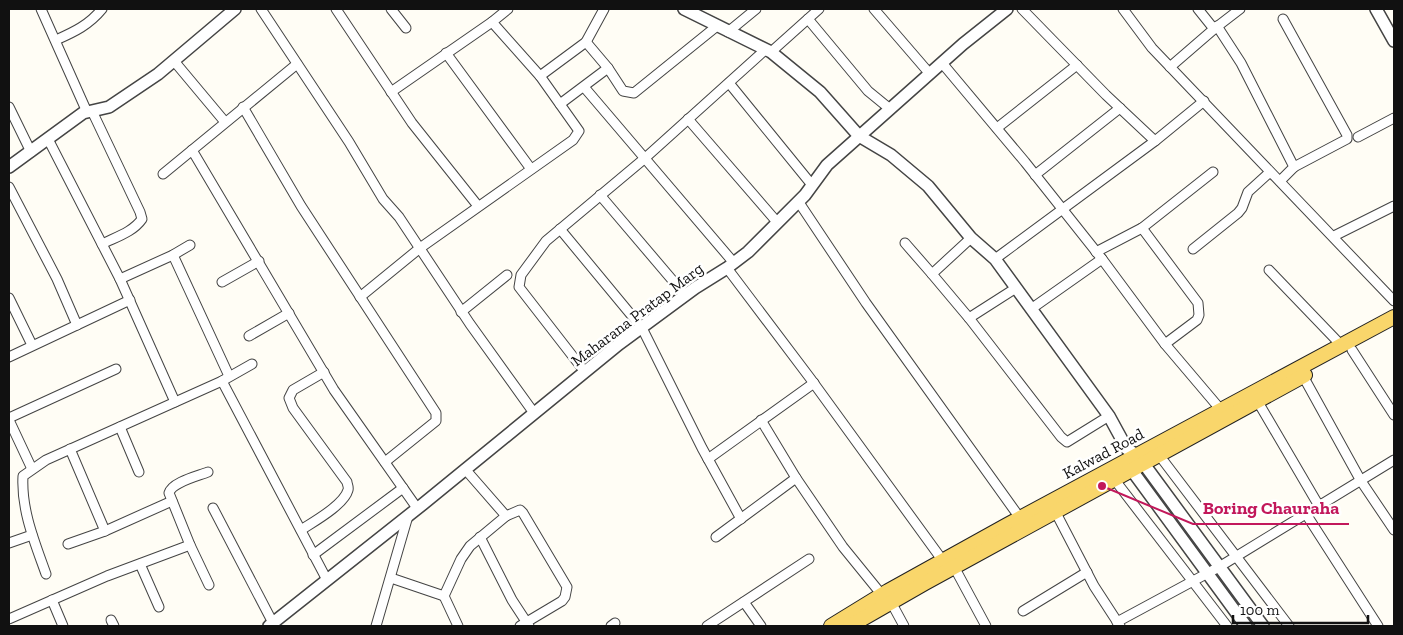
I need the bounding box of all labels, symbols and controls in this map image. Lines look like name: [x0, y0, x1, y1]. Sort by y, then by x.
street label: Maharana Pratap Marg: [568, 258, 707, 370]
street label: Kalwad Road: [1060, 424, 1147, 483]
callout: Boring Chauraha: [1193, 491, 1349, 524]
text: Boring Chauraha: [1203, 497, 1339, 519]
scale bar: [1233, 592, 1368, 624]
text: 100 m: [1240, 601, 1279, 619]

